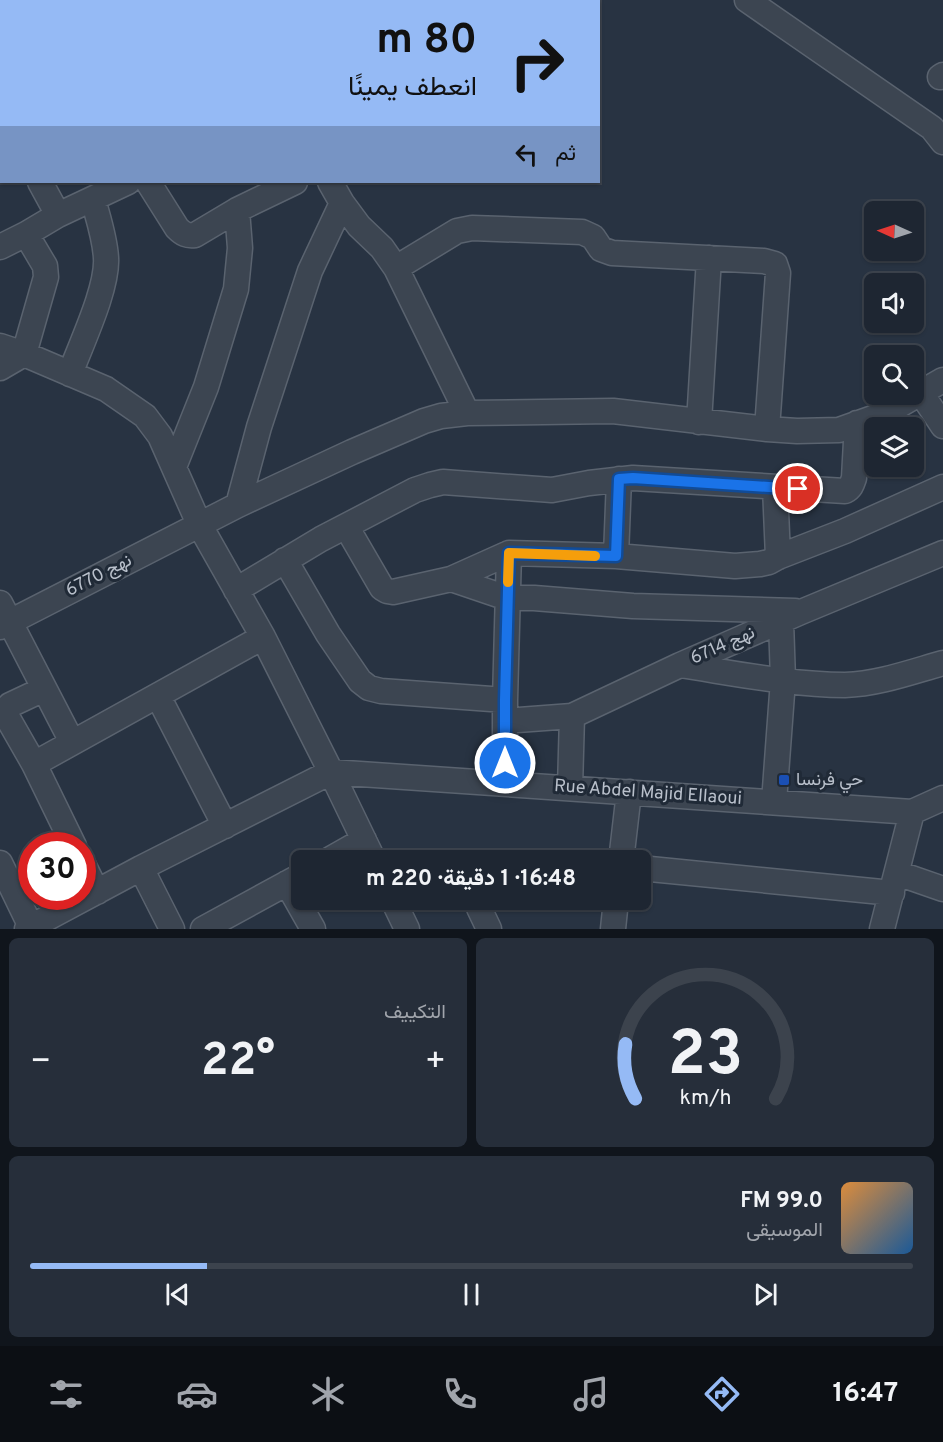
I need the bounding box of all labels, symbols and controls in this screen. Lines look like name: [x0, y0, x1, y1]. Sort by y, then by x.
text: 80 m: [376, 15, 477, 68]
icon: right: [498, 24, 576, 102]
text: انعطف يمينًا: [348, 71, 477, 105]
icon: left: [510, 138, 543, 171]
text: ثم: [555, 141, 576, 168]
north arrow: [864, 201, 924, 261]
map controls: [864, 201, 924, 477]
button: sound: [864, 273, 924, 333]
button: search: [864, 345, 924, 405]
button: layers: [864, 417, 924, 477]
pin: [772, 463, 823, 514]
icon: arrive: [781, 472, 814, 505]
street label: نهج 6770: [62, 550, 136, 602]
street label: نهج 6714: [687, 622, 759, 670]
position arrow: [473, 731, 537, 795]
place label: حي فرنسا: [796, 769, 863, 794]
marker: حي فرنسا: [777, 773, 791, 787]
street label: Rue Abdel Majid Ellaoui: [553, 775, 743, 811]
speed limit sign: 30: [18, 832, 96, 910]
text: 16:48 · 1 دقيقة · 220 m: [366, 866, 576, 893]
text: التكييف: [384, 1000, 446, 1026]
text: 23: [667, 1018, 743, 1097]
text: 22°: [201, 1034, 275, 1091]
text: −: [30, 1042, 51, 1084]
text: +: [425, 1042, 446, 1084]
text: km/h: [679, 1086, 731, 1113]
text: 99.0 FM: [740, 1188, 823, 1215]
text: الموسيقى: [746, 1218, 823, 1244]
icon: previous: [161, 1278, 194, 1311]
icon: pause: [455, 1278, 488, 1311]
icon: next: [749, 1278, 782, 1311]
icon: filters: [45, 1373, 87, 1415]
icon: car: [176, 1373, 218, 1415]
icon: climate: [307, 1373, 349, 1415]
icon: phone: [439, 1373, 481, 1415]
icon: music: [570, 1373, 612, 1415]
icon: directions: [701, 1373, 743, 1415]
text: 16:47: [833, 1377, 898, 1411]

